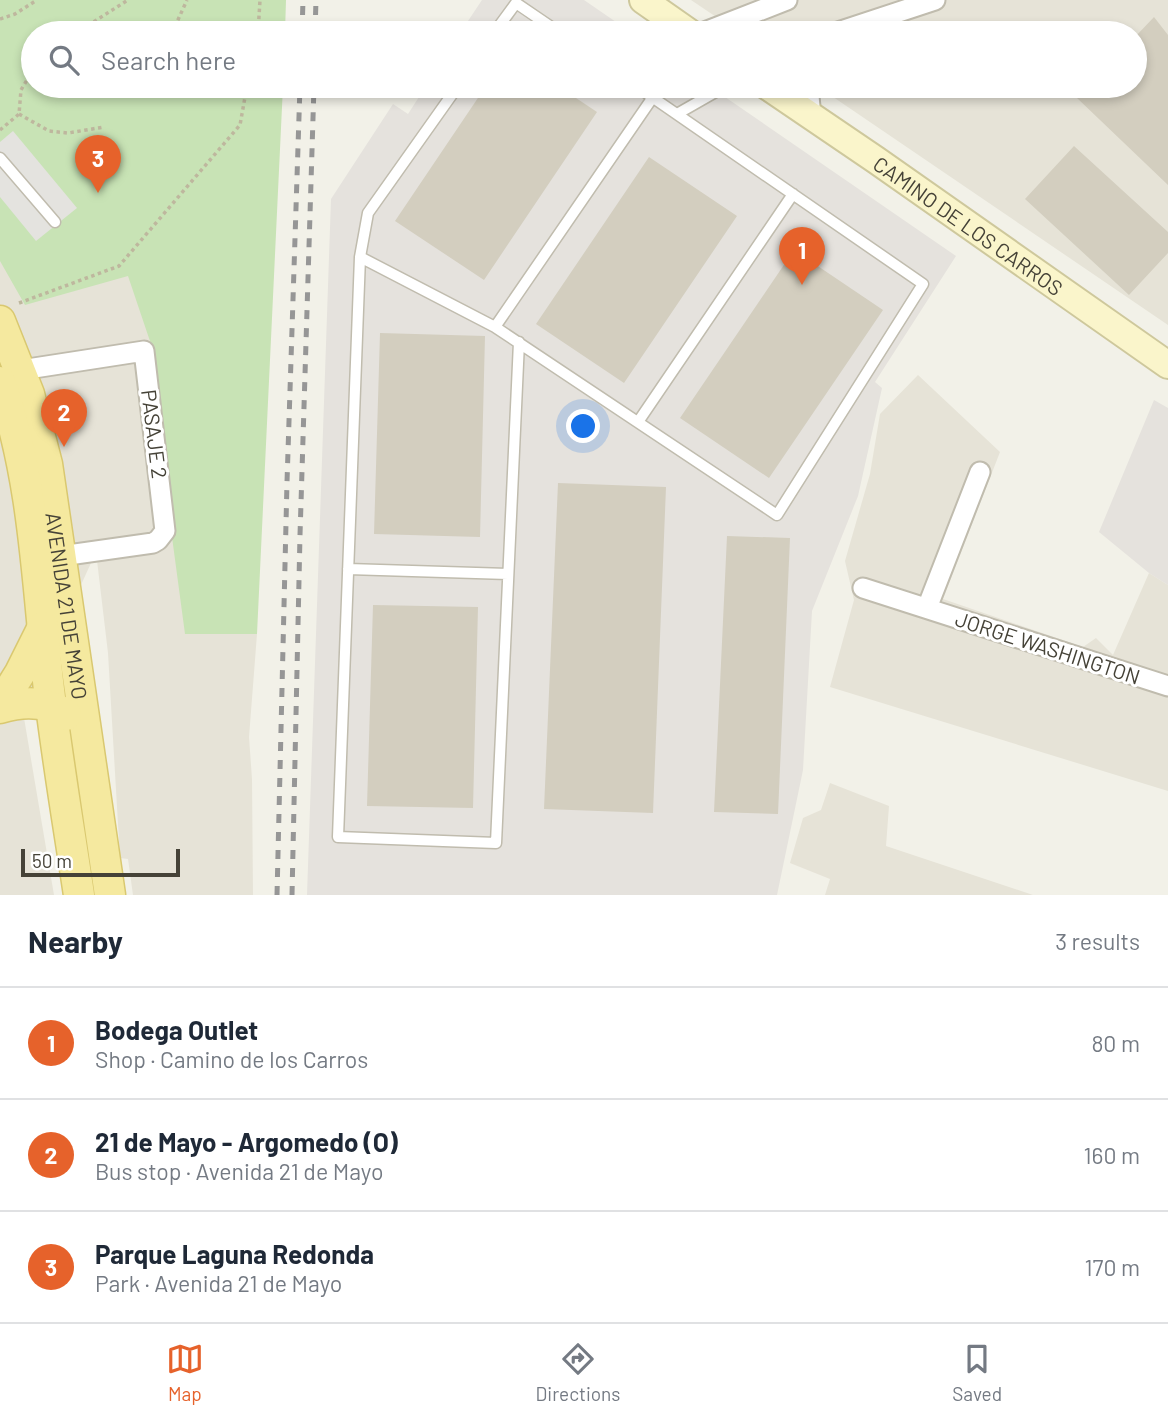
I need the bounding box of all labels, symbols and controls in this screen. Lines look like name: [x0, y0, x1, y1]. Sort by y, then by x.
search box: [21, 21, 1147, 98]
icon: search: [45, 41, 83, 79]
text: Search here: [101, 44, 236, 75]
pin: 3: [75, 135, 121, 193]
street label: CAMINO DE LOS CARROS: [869, 150, 1068, 300]
pin: 1: [779, 227, 825, 285]
street label: PASAJE 2: [137, 388, 173, 480]
pin: 2: [41, 389, 87, 447]
your location: [566, 409, 600, 443]
street label: AVENIDA 21 DE MAYO: [42, 510, 94, 701]
street label: JORGE WASHINGTON: [953, 605, 1143, 689]
scale bar: [21, 846, 180, 878]
text: 50 m: [32, 849, 72, 872]
text: Nearby: [28, 923, 123, 959]
text: 3 results: [1055, 927, 1140, 955]
text: Bodega Outlet: [95, 1014, 258, 1045]
text: 1: [47, 1029, 55, 1057]
text: 80 m: [1091, 1029, 1140, 1057]
text: Shop · Camino de los Carros: [95, 1045, 368, 1073]
text: 21 de Mayo - Argomedo (O): [95, 1126, 398, 1157]
text: 2: [45, 1141, 57, 1169]
text: 160 m: [1083, 1141, 1140, 1169]
text: Bus stop · Avenida 21 de Mayo: [95, 1157, 384, 1185]
text: Parque Laguna Redonda: [95, 1238, 374, 1269]
text: 3: [45, 1253, 57, 1281]
text: 170 m: [1084, 1253, 1140, 1281]
text: Park · Avenida 21 de Mayo: [95, 1269, 342, 1297]
tab: Map: [166, 1340, 204, 1405]
tab: Directions: [536, 1340, 621, 1405]
tab: Saved: [952, 1340, 1002, 1405]

